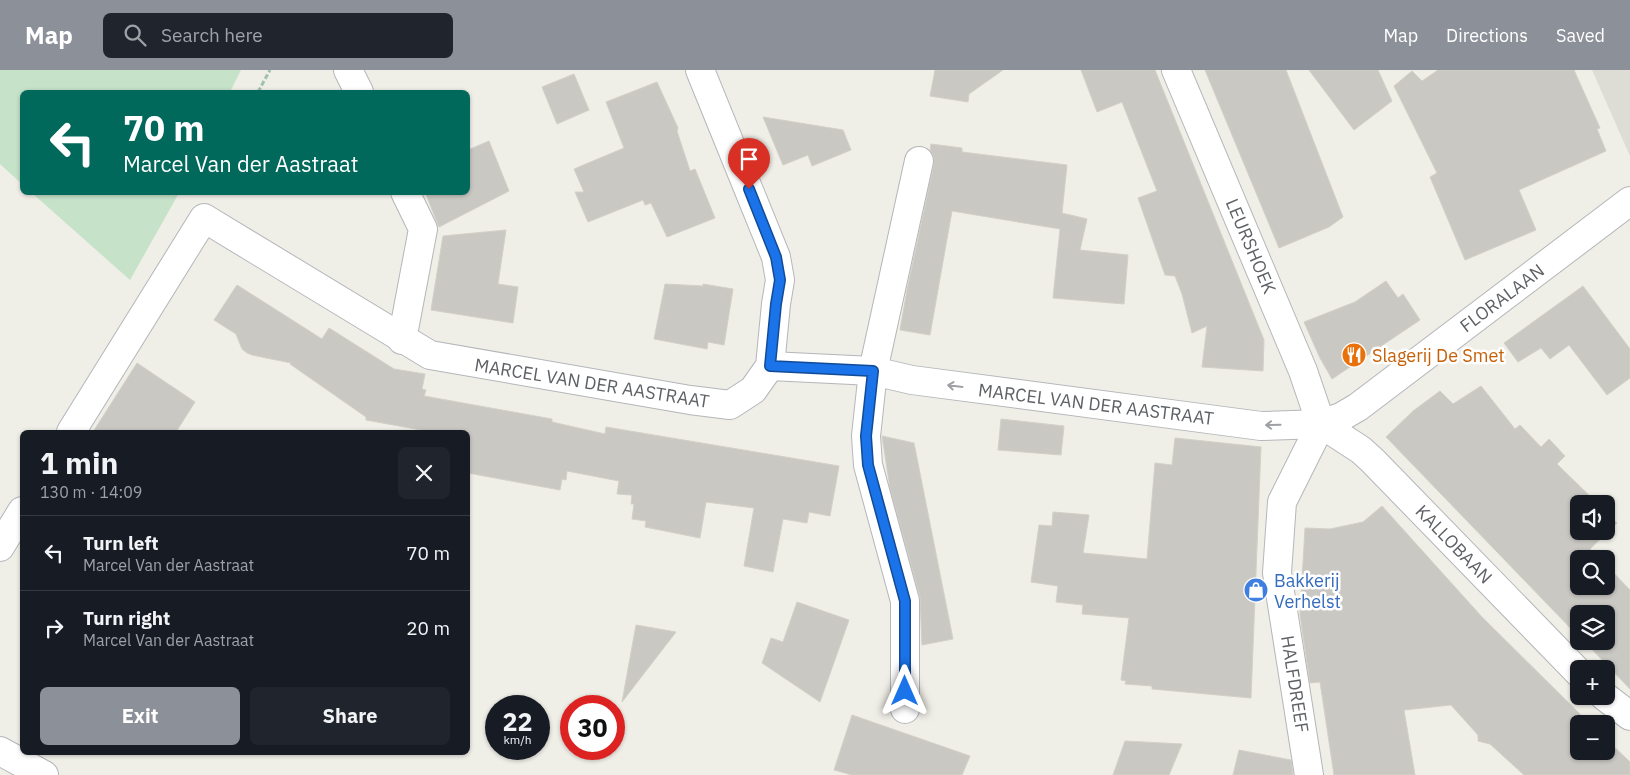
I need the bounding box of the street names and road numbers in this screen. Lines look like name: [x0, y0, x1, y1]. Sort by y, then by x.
street label: LEURSHOEK: [1221, 195, 1282, 298]
street label: FLORALAAN: [1455, 259, 1549, 337]
street label: MARCEL VAN DER AASTRAAT: [473, 353, 711, 413]
street label: MARCEL VAN DER AASTRAAT: [977, 378, 1215, 430]
street label: KALLOBAAN: [1411, 500, 1497, 588]
street label: HALFDREEF: [1276, 634, 1314, 734]

